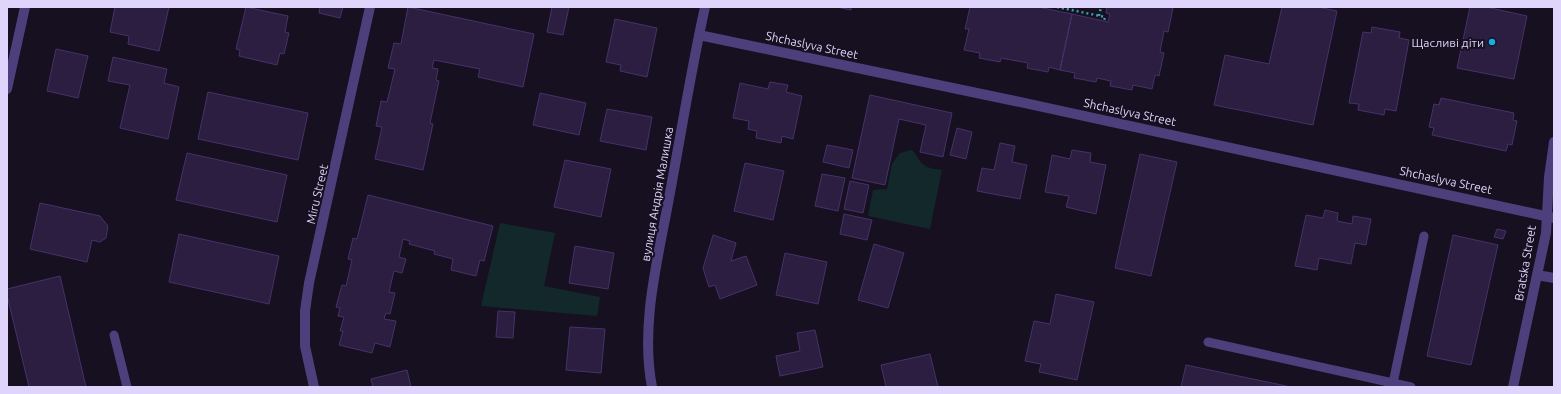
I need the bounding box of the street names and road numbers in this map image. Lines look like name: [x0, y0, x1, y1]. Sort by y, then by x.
street label: Shchaslyva Street: [765, 29, 860, 61]
street label: Shchaslyva Street: [1083, 96, 1178, 128]
street label: вулиця Андрія Малишка: [639, 126, 675, 262]
street label: Miru Street: [304, 163, 330, 225]
street label: Shchaslyva Street: [1399, 164, 1494, 196]
street label: Bratska Street: [1512, 224, 1538, 302]

